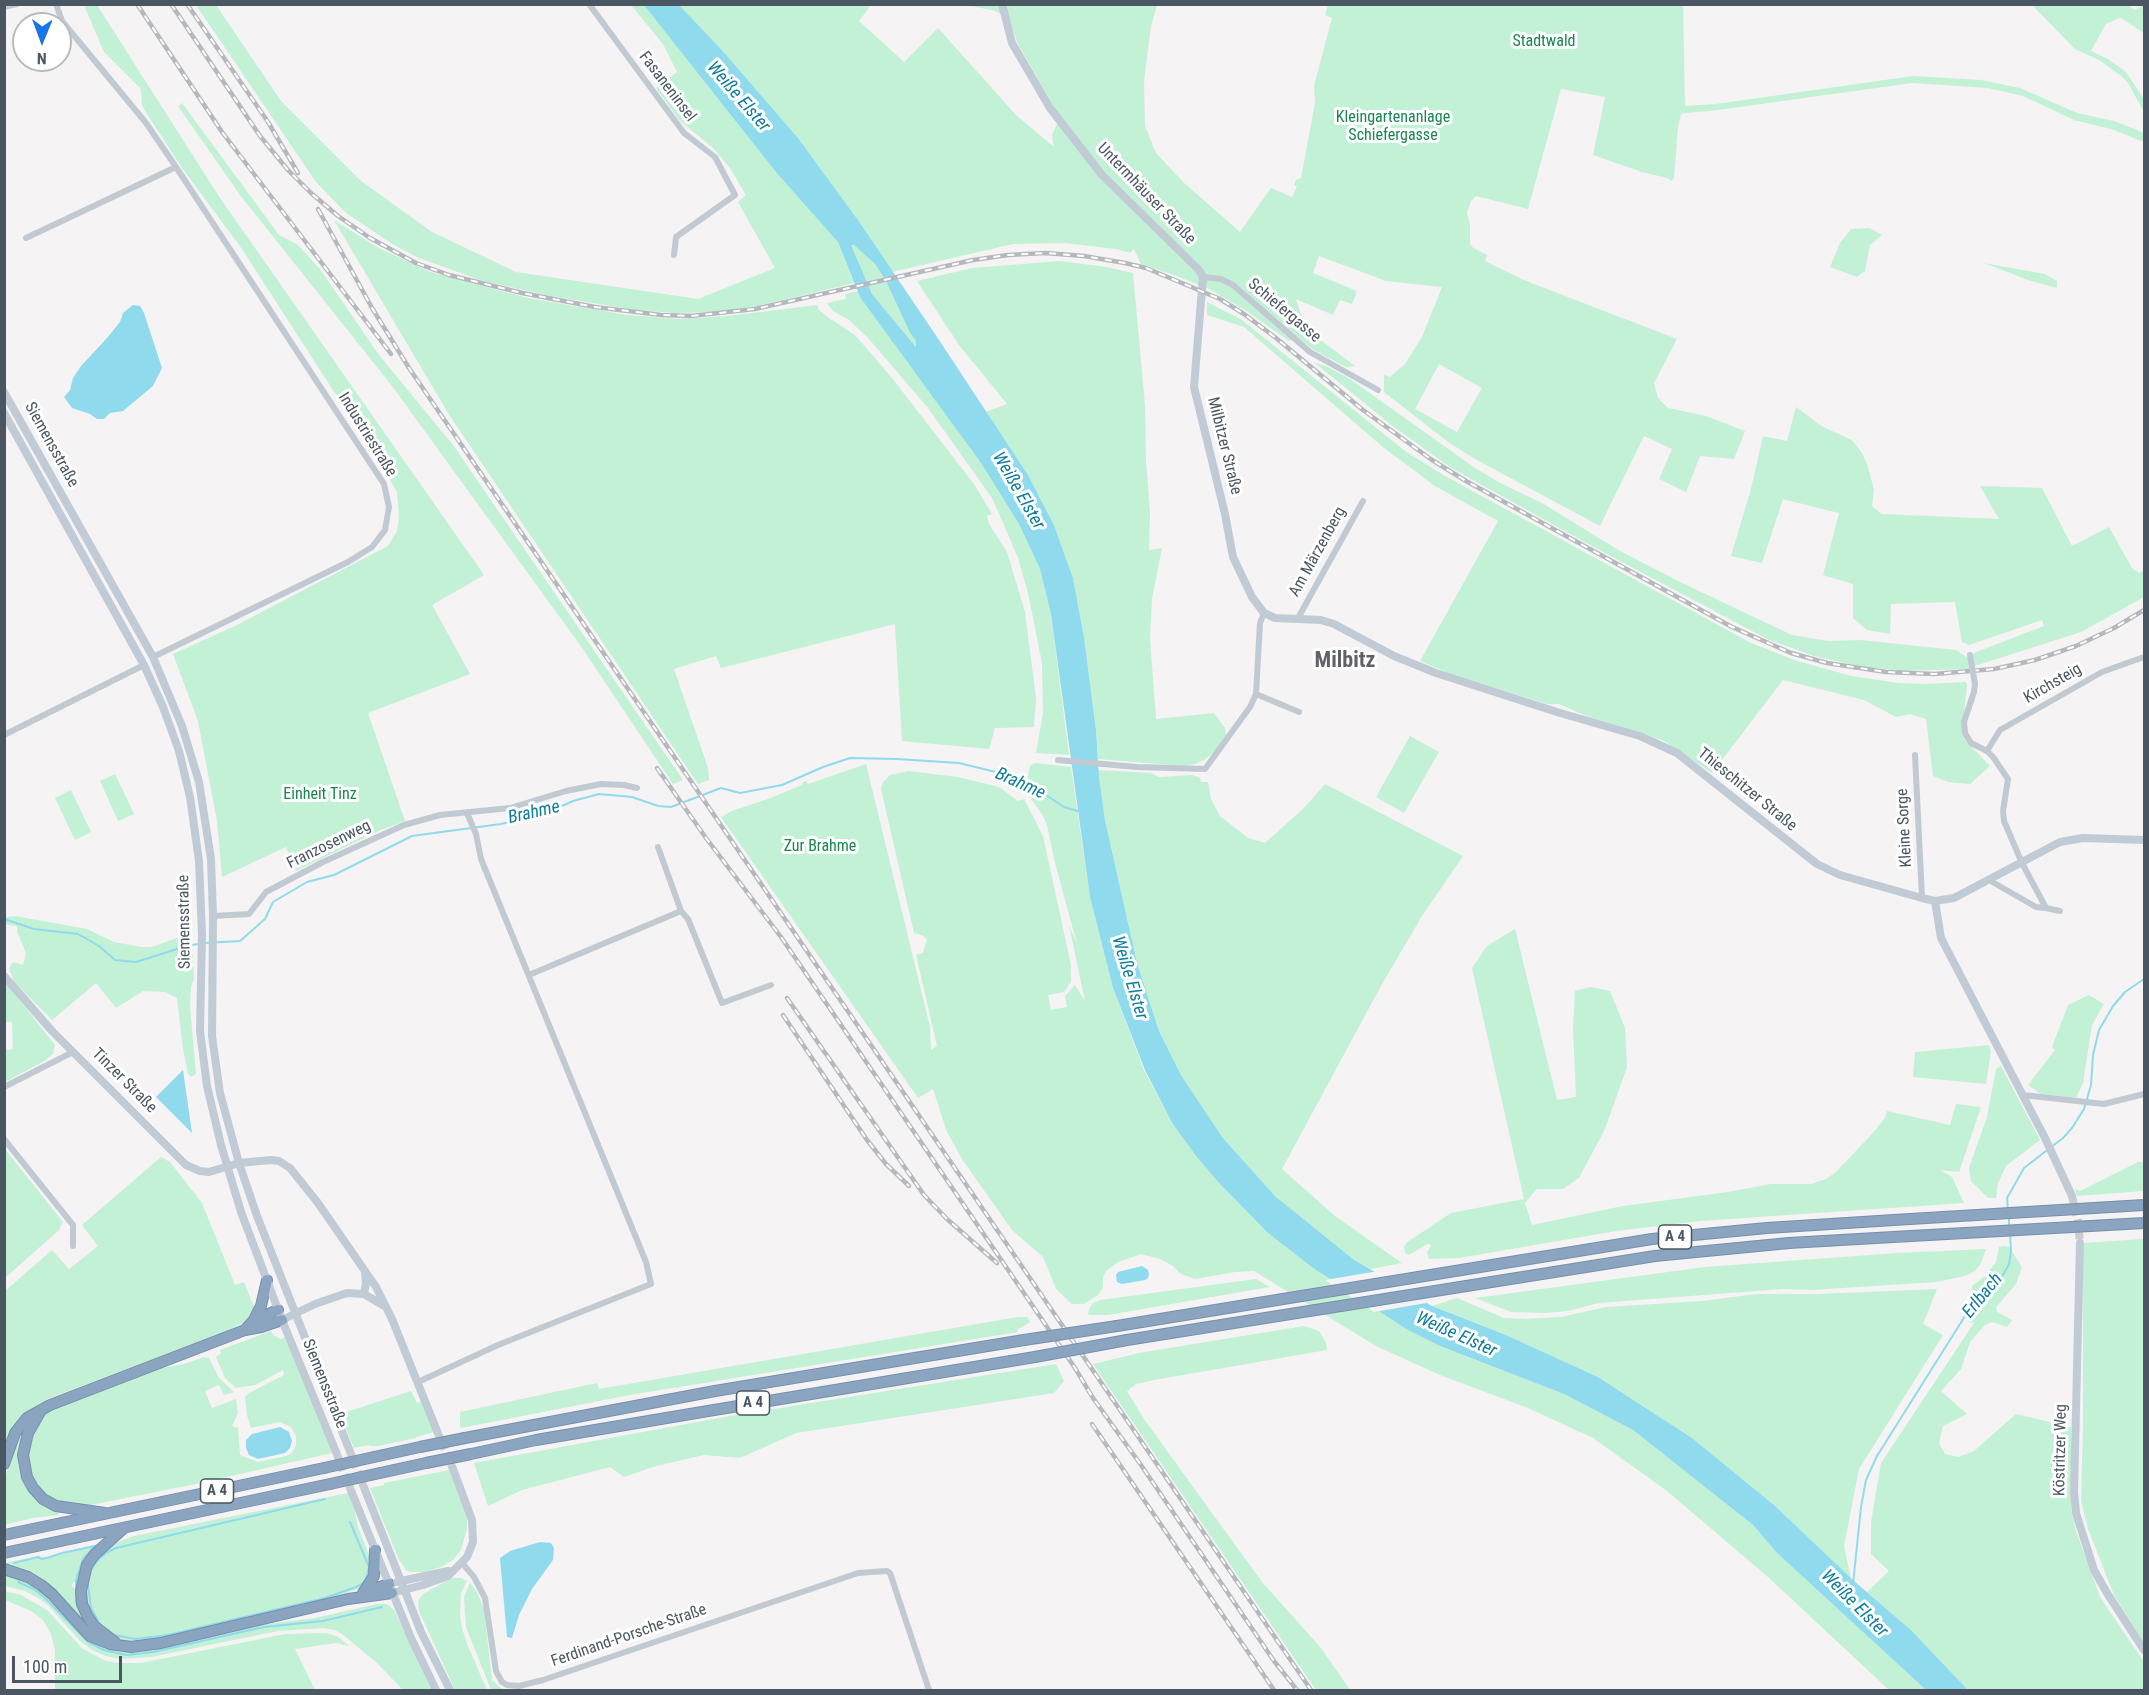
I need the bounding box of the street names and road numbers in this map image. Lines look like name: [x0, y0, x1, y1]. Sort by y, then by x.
street label: Fasaneninsel: [634, 48, 700, 126]
street label: Untermhäuser Straße: [1093, 139, 1199, 249]
street label: Schiefergasse: [1244, 275, 1324, 347]
street label: Industriestraße: [334, 389, 400, 481]
street label: Milbitzer Straße: [1203, 395, 1245, 497]
street label: Siemensstraße: [20, 399, 82, 491]
street label: Am Märzenberg: [1285, 504, 1351, 600]
street label: Kirchsteig: [2021, 660, 2085, 708]
street label: Thieschitzer Straße: [1694, 744, 1800, 836]
street label: Kleine Sorge: [1893, 788, 1917, 868]
street label: Franzosenweg: [284, 816, 374, 874]
street label: Siemensstraße: [175, 875, 195, 969]
street label: Tinzer Straße: [88, 1045, 160, 1117]
road number: A 4: [1658, 1225, 1692, 1249]
street label: Siemensstraße: [297, 1337, 351, 1431]
road number: A 4: [736, 1391, 770, 1415]
street label: Köstritzer Weg: [2051, 1404, 2071, 1496]
road number: A 4: [200, 1479, 234, 1503]
street label: Ferdinand-Porsche-Straße: [549, 1600, 709, 1672]

